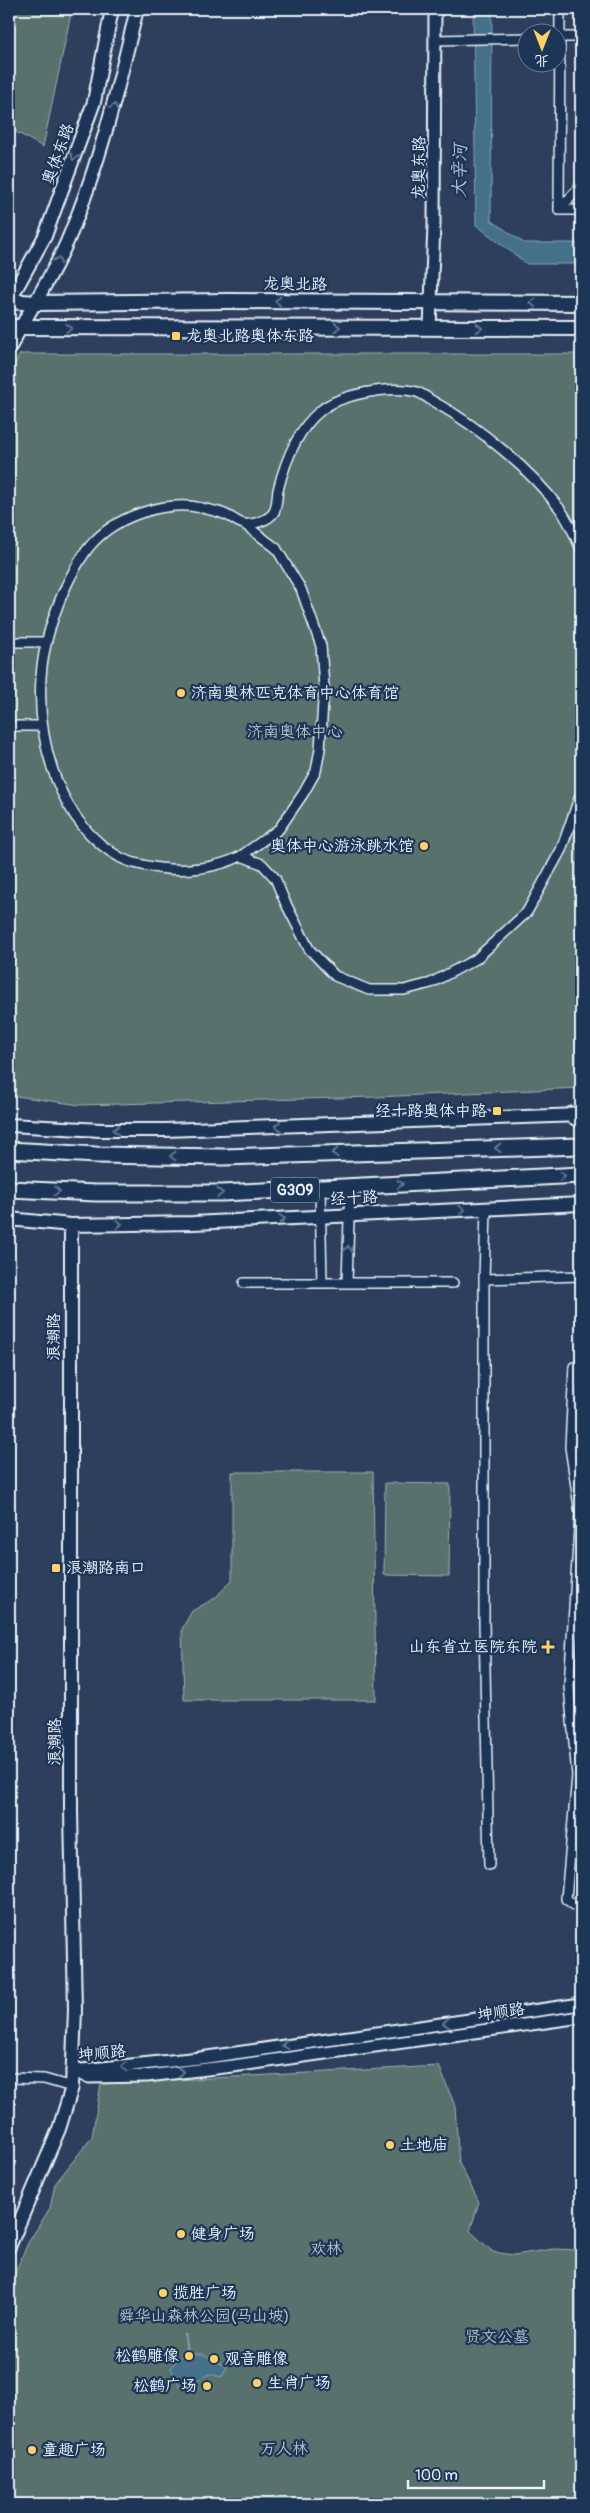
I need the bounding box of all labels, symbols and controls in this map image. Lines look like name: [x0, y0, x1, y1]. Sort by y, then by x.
north arrow: [518, 22, 568, 72]
text: 北: [535, 52, 549, 69]
one-way arrow: [108, 104, 118, 112]
street label: 奥体东路: [38, 121, 78, 187]
street label: 龙奥东路: [408, 136, 430, 200]
water label: 大辛河: [448, 141, 472, 198]
one-way arrow: [70, 152, 80, 161]
one-way arrow: [52, 256, 62, 265]
street label: 龙奥北路: [263, 273, 327, 295]
one-way arrow: [273, 296, 281, 306]
one-way arrow: [528, 298, 536, 308]
one-way arrow: [333, 322, 341, 333]
one-way arrow: [66, 323, 73, 333]
one-way arrow: [475, 323, 483, 333]
place label: 龙奥北路奥体东路: [186, 326, 314, 346]
marker: 龙奥北路奥体东路: [170, 330, 182, 342]
place label: 济南奥林匹克体育中心体育馆: [191, 683, 399, 703]
marker: 济南奥林匹克体育中心体育馆: [175, 687, 187, 699]
park label: 济南奥体中心: [247, 722, 343, 742]
place label: 奥体中心游泳跳水馆: [270, 836, 414, 856]
marker: 奥体中心游泳跳水馆: [418, 840, 430, 852]
place label: 经十路奥体中路: [375, 1101, 487, 1121]
marker: 经十路奥体中路: [491, 1105, 503, 1117]
one-way arrow: [274, 1121, 282, 1132]
one-way arrow: [112, 1125, 120, 1135]
one-way arrow: [493, 1143, 501, 1153]
one-way arrow: [331, 1148, 339, 1159]
one-way arrow: [168, 1151, 176, 1161]
one-way arrow: [558, 1170, 566, 1181]
road number: G309: [271, 1178, 319, 1202]
one-way arrow: [396, 1179, 404, 1189]
one-way arrow: [54, 1186, 62, 1197]
street label: 经十路: [330, 1187, 378, 1209]
one-way arrow: [216, 1188, 224, 1198]
one-way arrow: [458, 1204, 466, 1215]
one-way arrow: [278, 1213, 286, 1224]
one-way arrow: [116, 1219, 124, 1229]
one-way arrow: [343, 1245, 354, 1253]
street label: 浪潮路: [44, 1313, 64, 1361]
place label: 浪潮路南口: [66, 1558, 146, 1578]
marker: 浪潮路南口: [50, 1562, 62, 1574]
place label: 山东省立医院东院: [409, 1637, 537, 1657]
marker: 山东省立医院东院: [541, 1640, 555, 1654]
street label: 浪潮路: [45, 1718, 65, 1766]
street label: 坤顺路: [476, 1999, 526, 2025]
one-way arrow: [442, 2017, 450, 2028]
one-way arrow: [281, 2039, 289, 2050]
street label: 坤顺路: [77, 2041, 127, 2065]
one-way arrow: [120, 2061, 128, 2072]
one-way arrow: [177, 2067, 185, 2078]
place label: 土地庙: [400, 2135, 448, 2155]
marker: 土地庙: [384, 2139, 396, 2151]
place label: 健身广场: [191, 2224, 255, 2244]
marker: 健身广场: [175, 2228, 187, 2240]
park label: 欢林: [310, 2239, 342, 2259]
place label: 揽胜广场: [173, 2283, 237, 2303]
marker: 揽胜广场: [157, 2287, 169, 2299]
park label: 舜华山森林公园(马山坡): [119, 2306, 289, 2326]
park label: 贤文公墓: [465, 2327, 529, 2347]
place label: 松鹤雕像: [115, 2346, 179, 2366]
place label: 观音雕像: [224, 2349, 288, 2369]
marker: 松鹤雕像: [183, 2350, 195, 2362]
marker: 观音雕像: [208, 2353, 220, 2365]
place label: 生肖广场: [267, 2373, 331, 2393]
place label: 松鹤广场: [133, 2376, 197, 2396]
marker: 生肖广场: [251, 2377, 263, 2389]
marker: 松鹤广场: [201, 2380, 213, 2392]
park label: 万人林: [260, 2439, 308, 2459]
place label: 童趣广场: [42, 2440, 106, 2460]
marker: 童趣广场: [26, 2444, 38, 2456]
scale bar: [408, 2458, 544, 2490]
text: 100 m: [415, 2466, 458, 2485]

